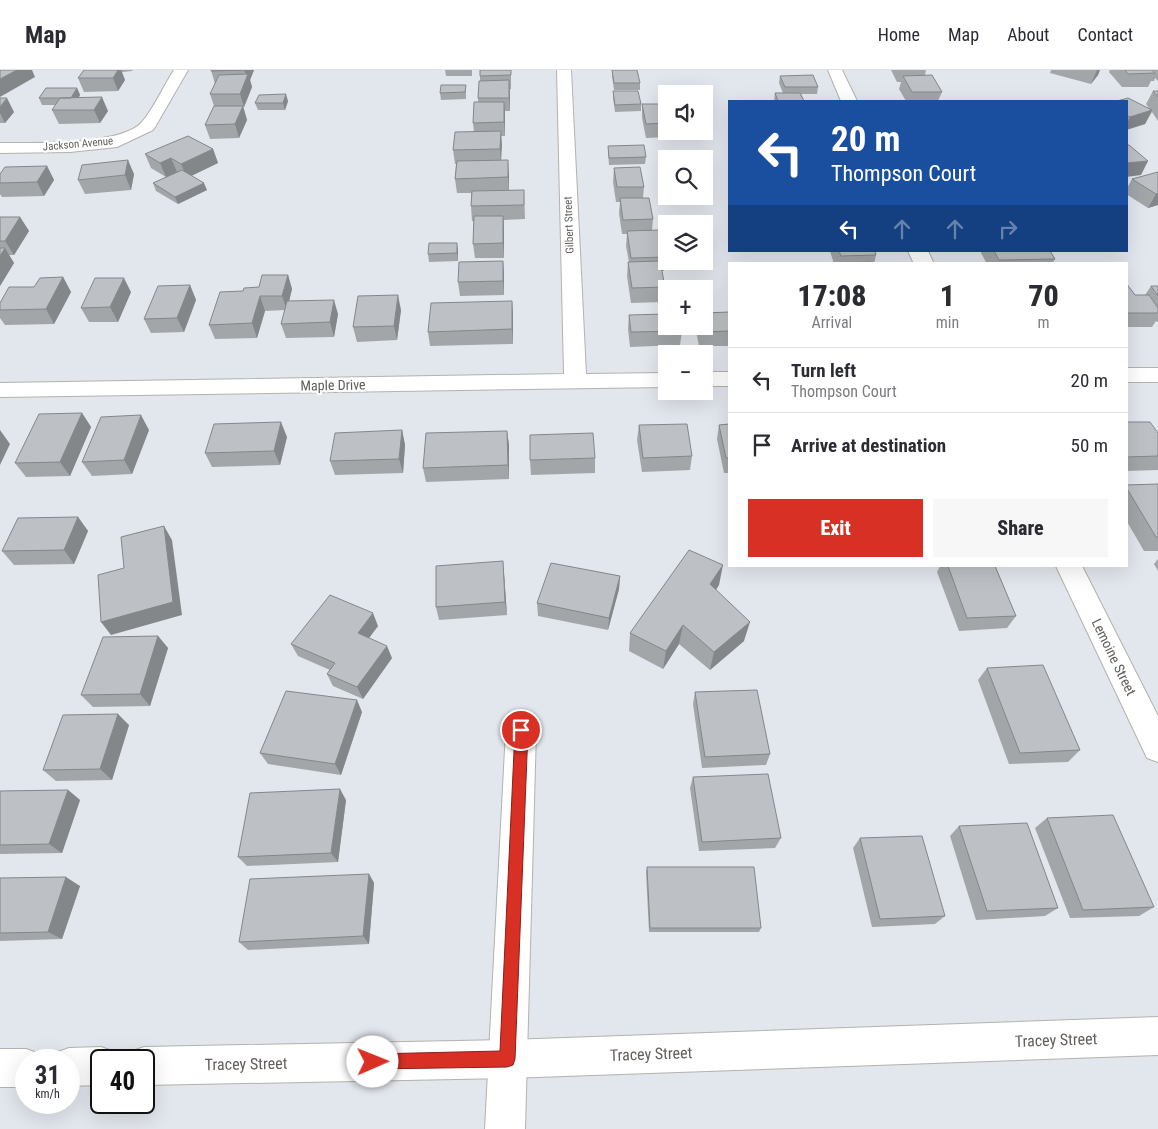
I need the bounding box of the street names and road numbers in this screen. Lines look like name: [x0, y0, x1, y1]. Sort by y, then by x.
street label: Jackson Avenue: [42, 134, 114, 154]
street label: Gilbert Street: [562, 196, 576, 254]
street label: Maple Drive: [300, 376, 366, 394]
street label: Lemoine Street: [1089, 616, 1139, 698]
street label: Tracey Street: [1014, 1029, 1098, 1051]
street label: Tracey Street: [609, 1043, 693, 1065]
street label: Tracey Street: [205, 1054, 288, 1074]

